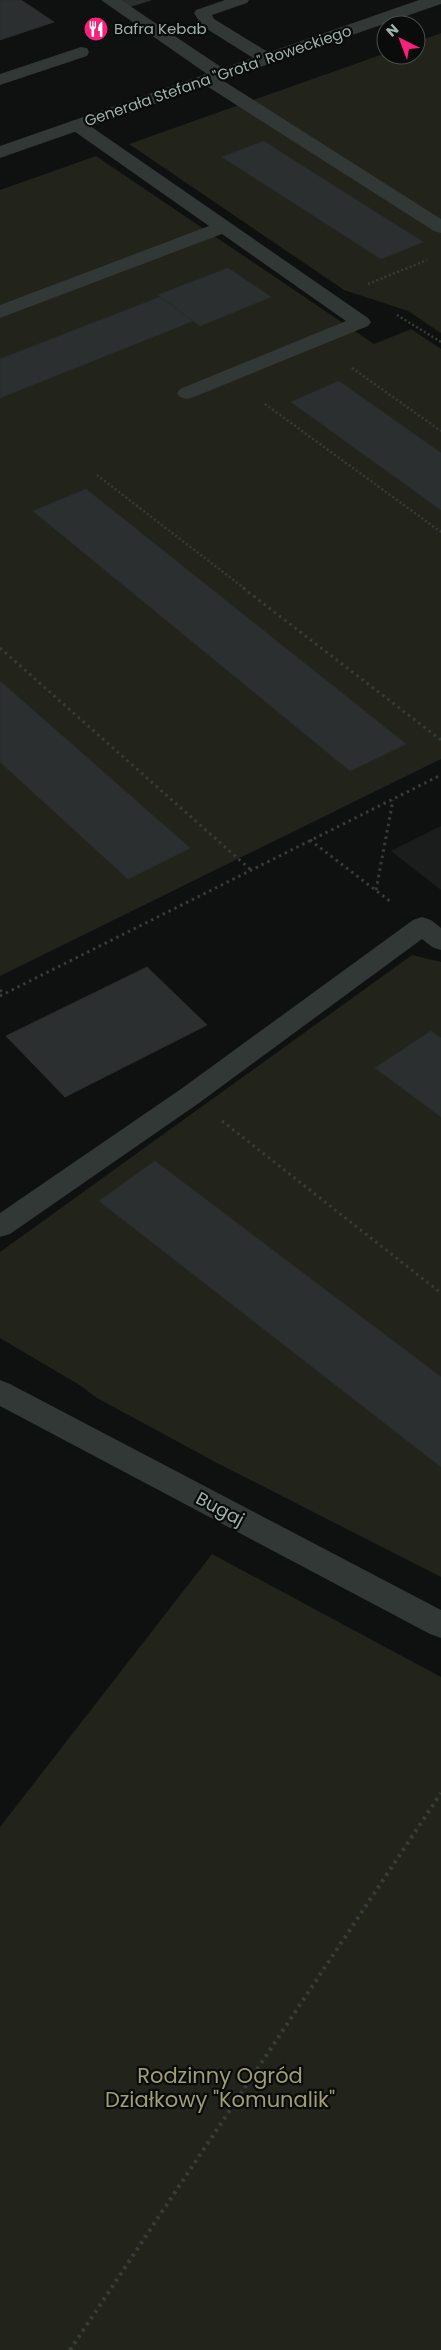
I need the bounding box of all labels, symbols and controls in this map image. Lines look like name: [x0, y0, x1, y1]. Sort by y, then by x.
north arrow: [376, 15, 426, 65]
restaurant icon: Bafra Kebab: [83, 16, 109, 42]
place label: Bafra Kebab: [114, 18, 207, 39]
text: N: [382, 19, 403, 41]
street label: Generała Stefana "Grota" Roweckiego: [82, 20, 354, 131]
street label: Bugaj: [192, 1485, 249, 1532]
park label: Rodzinny Ogród Działkowy "Komunalik": [105, 2061, 335, 2114]

